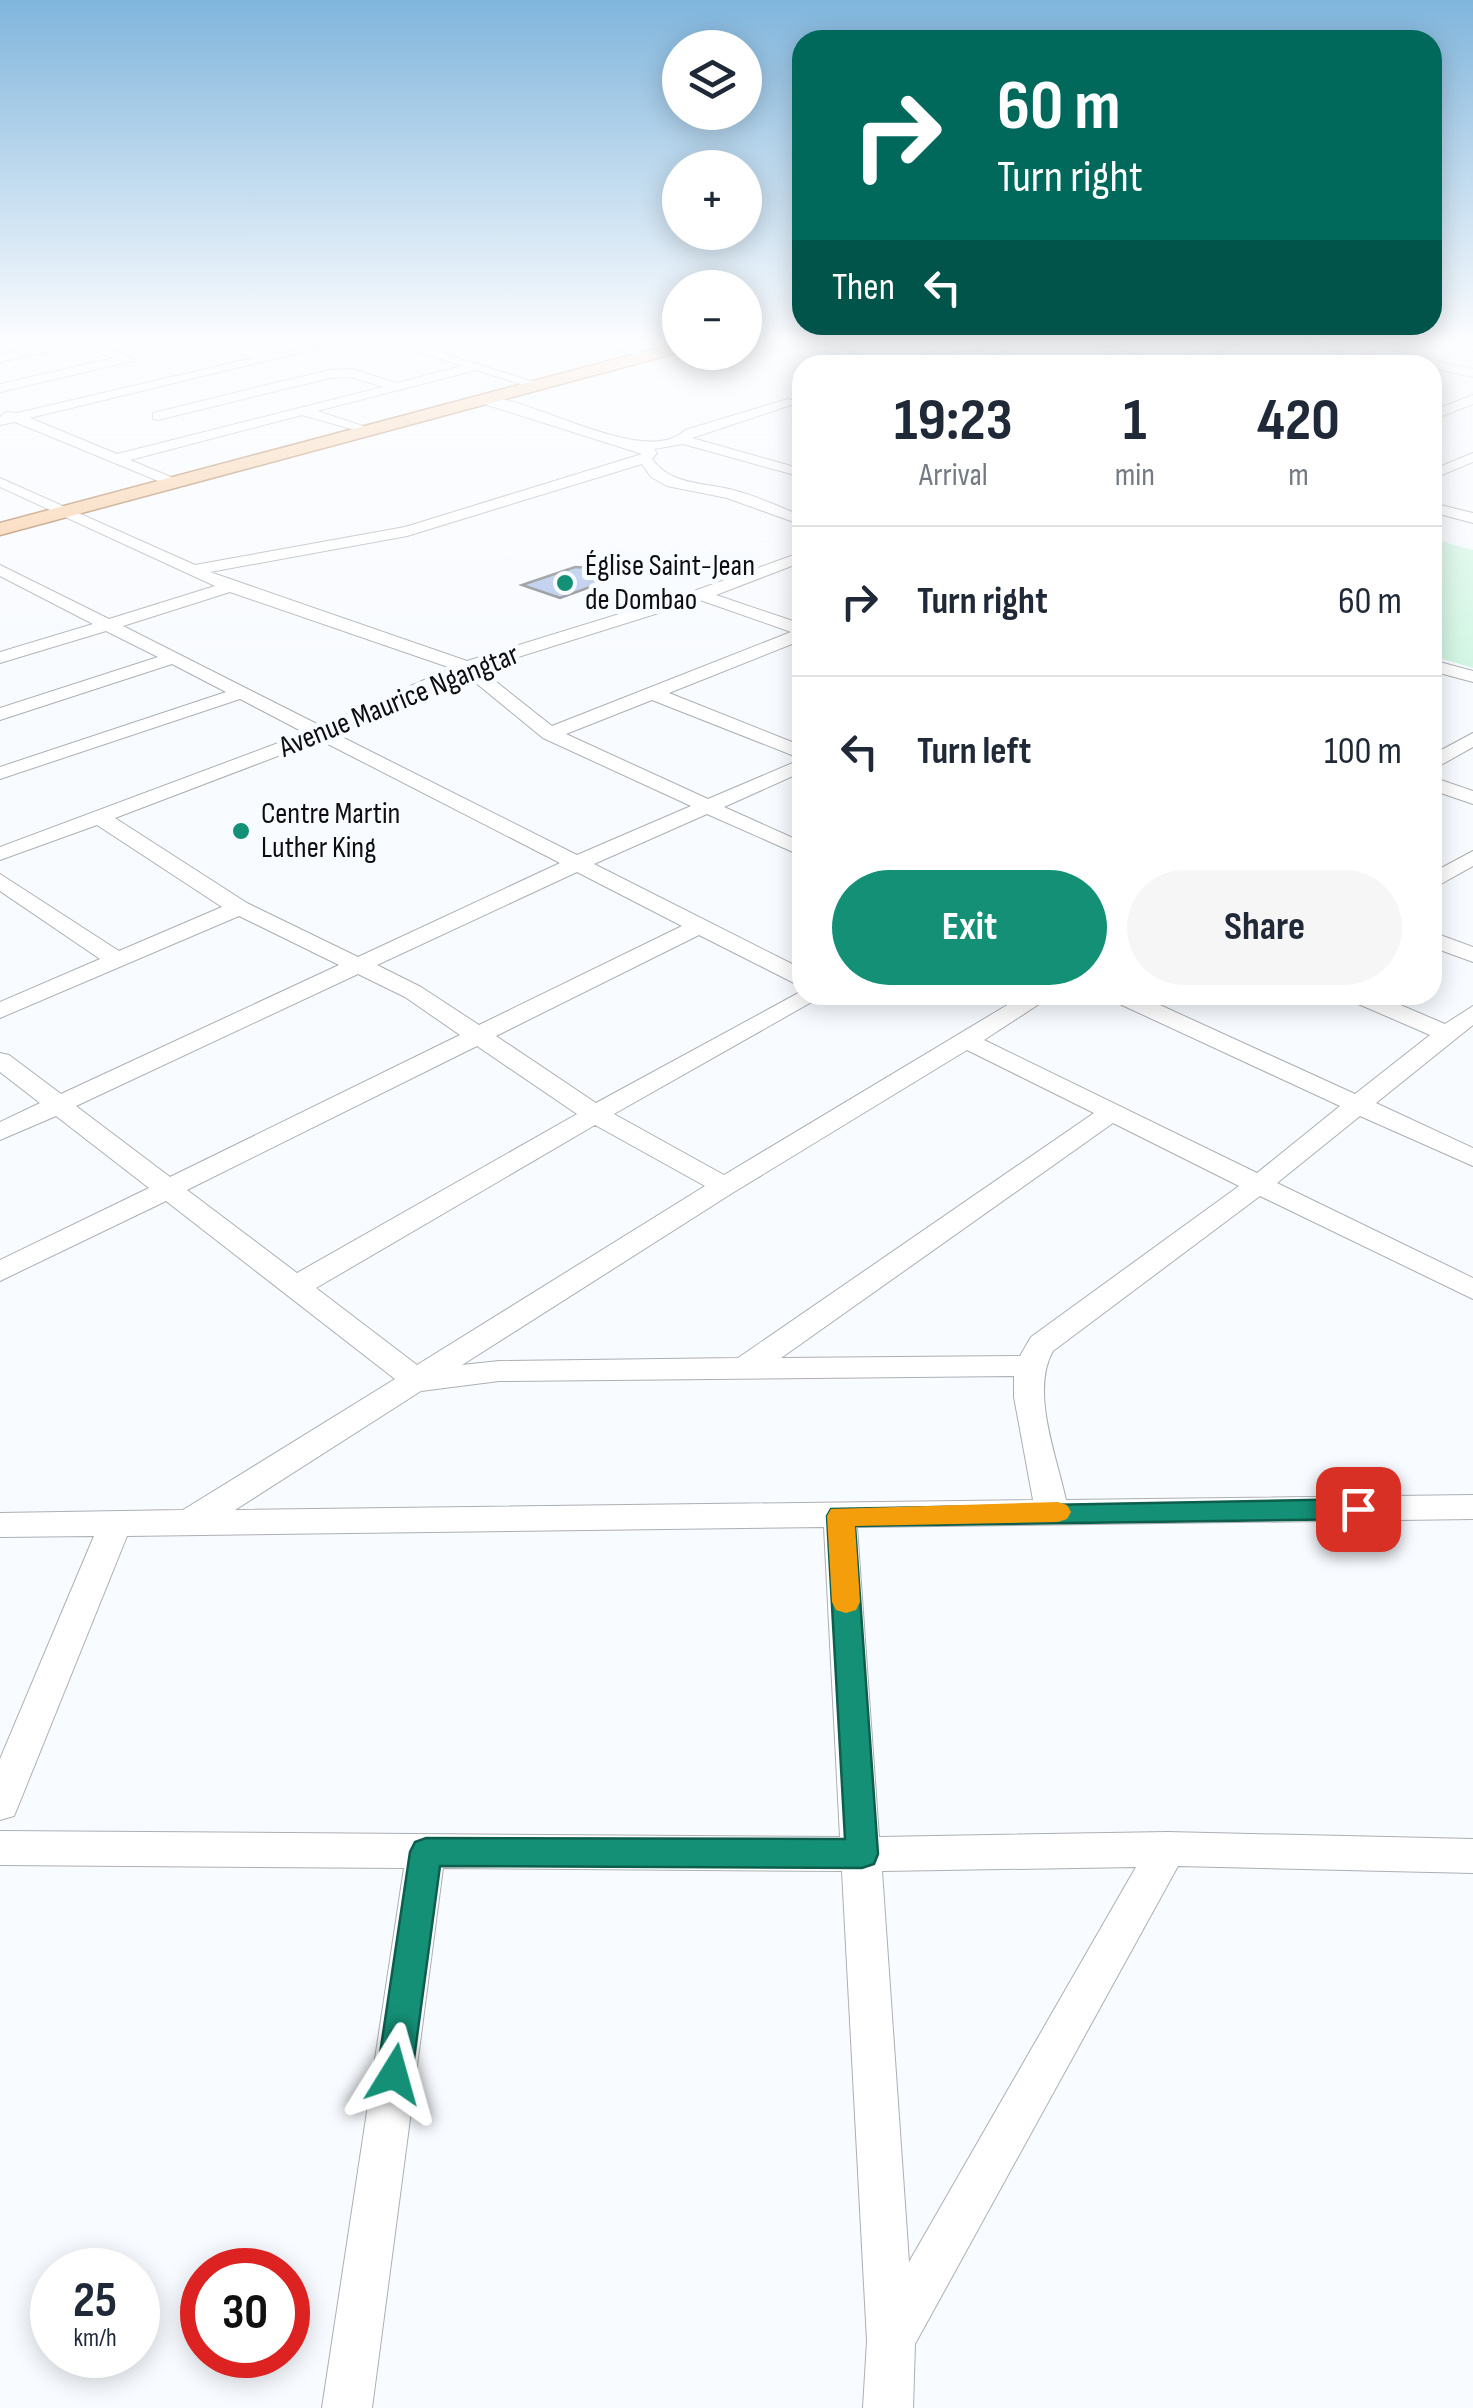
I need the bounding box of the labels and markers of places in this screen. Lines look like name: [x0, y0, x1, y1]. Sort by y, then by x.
place label: Église Saint-Jean de Dombao: [585, 548, 755, 618]
marker: Église Saint-Jean de Dombao: [554, 572, 576, 594]
place label: Centre Martin Luther King: [261, 796, 400, 866]
marker: Centre Martin Luther King: [230, 820, 252, 842]
pin: [1316, 1467, 1401, 1552]

